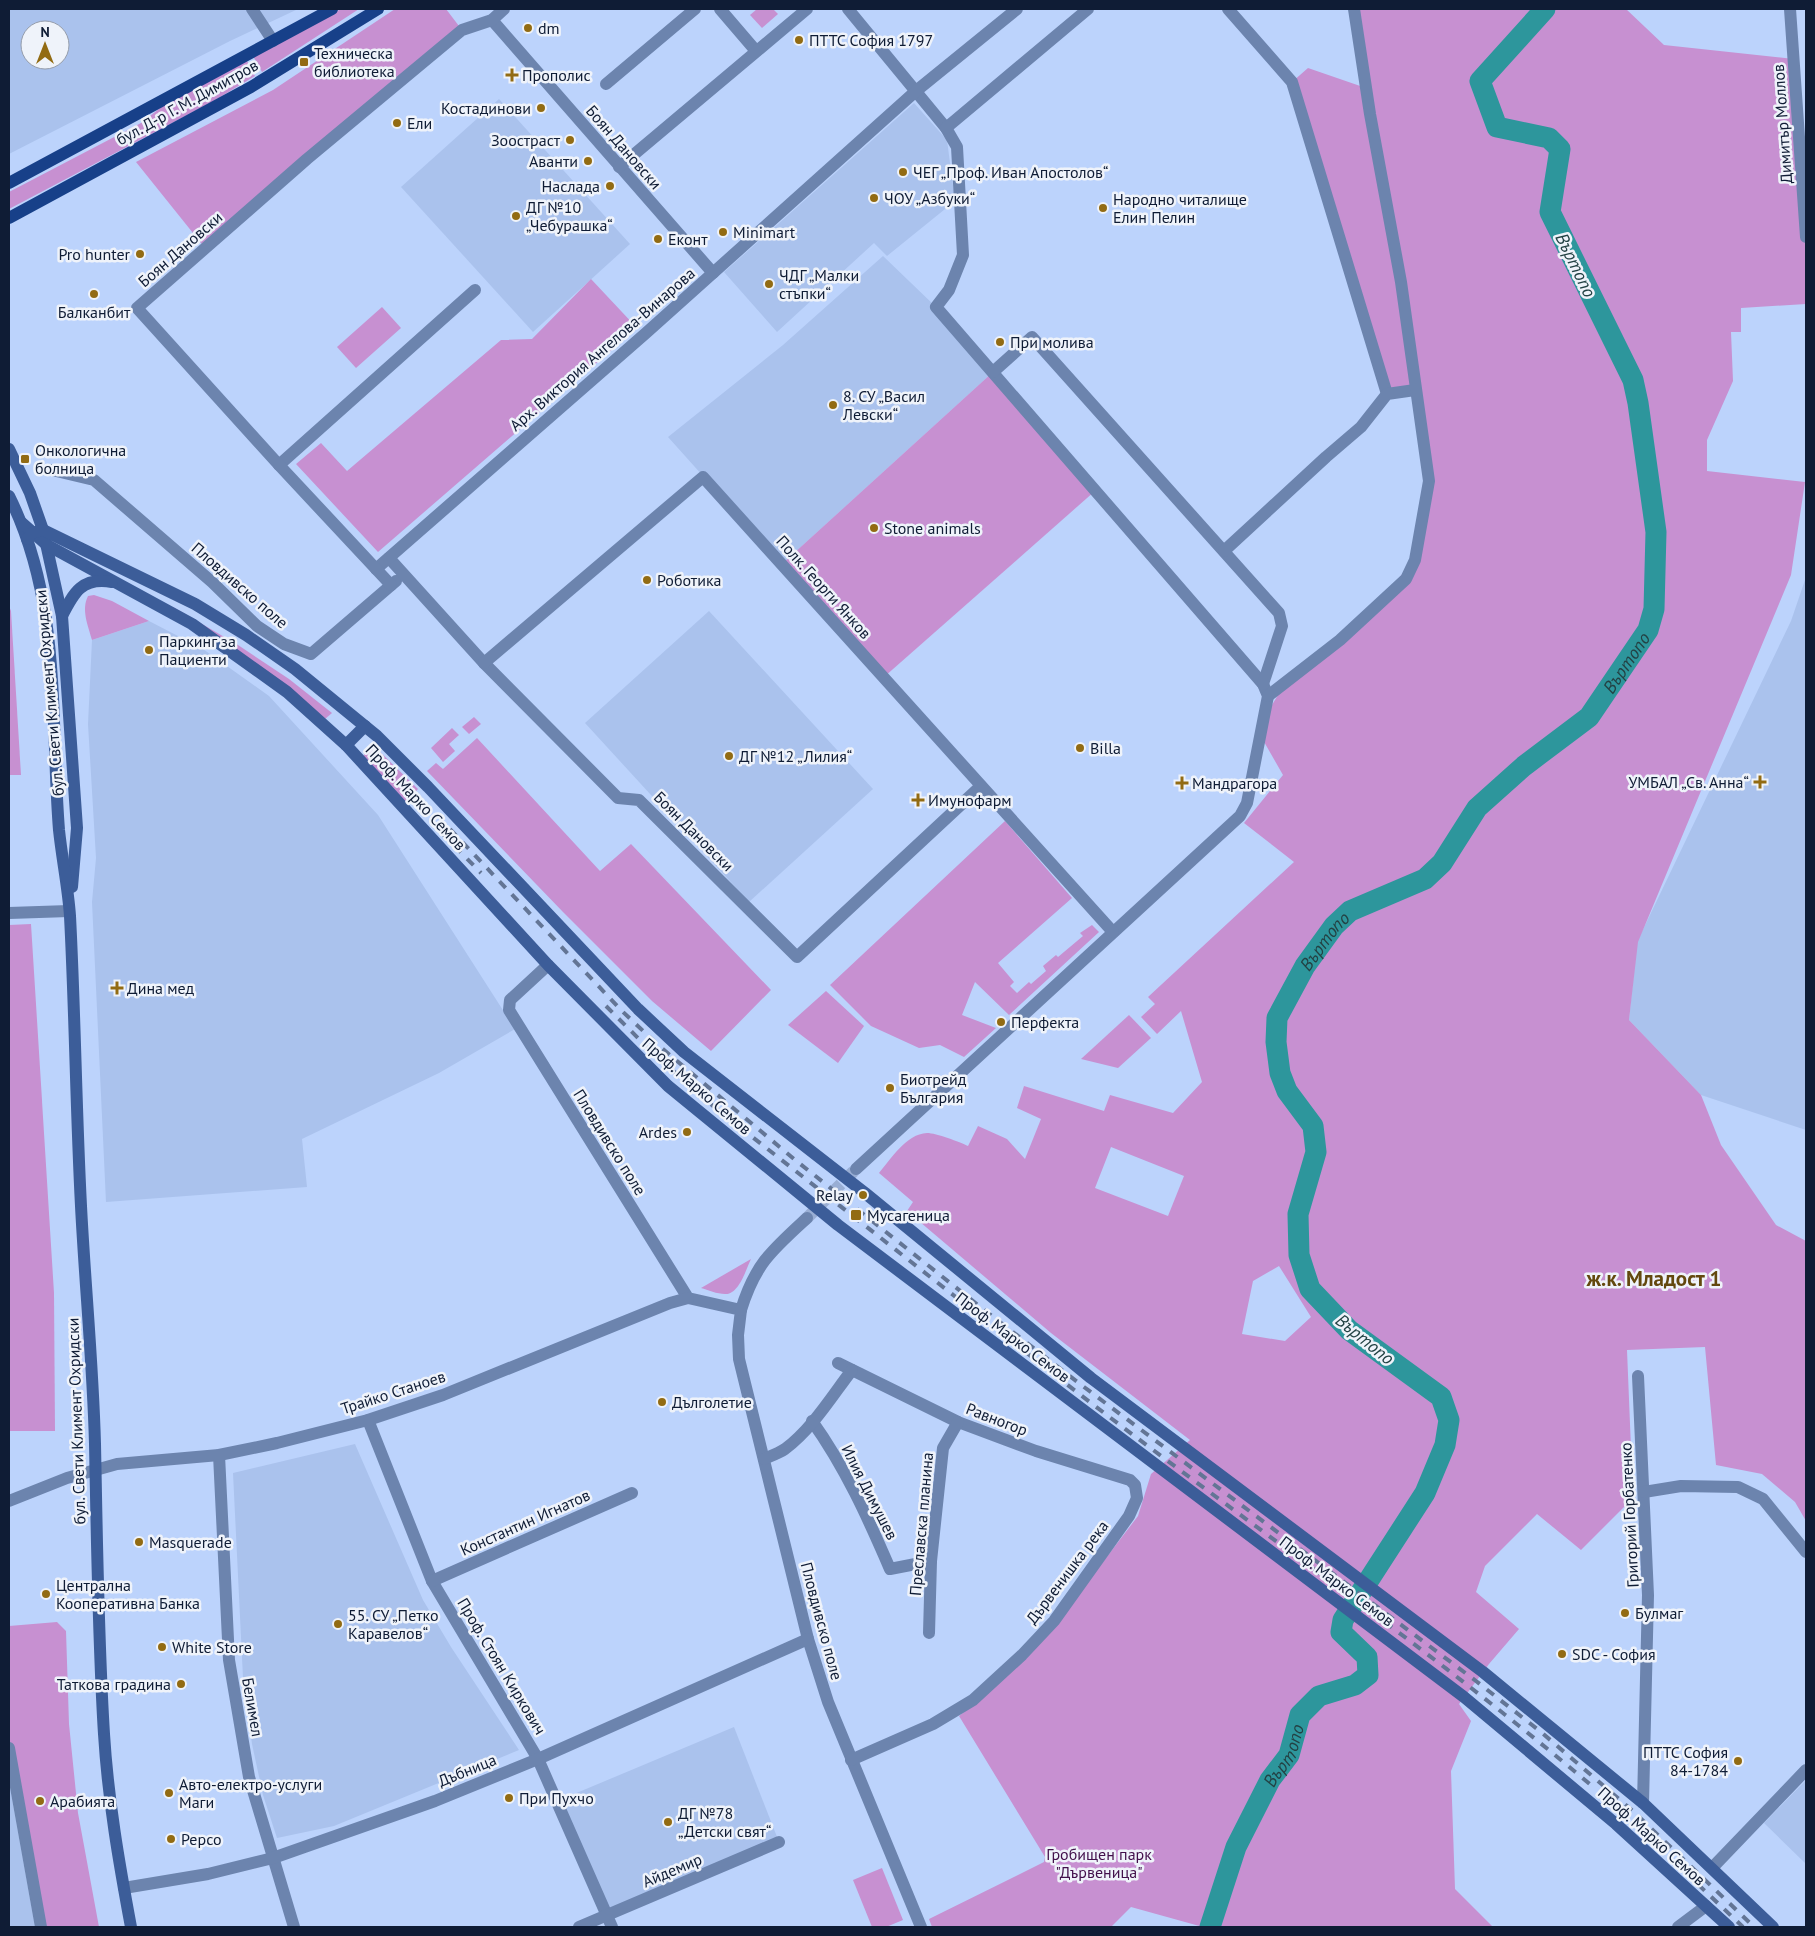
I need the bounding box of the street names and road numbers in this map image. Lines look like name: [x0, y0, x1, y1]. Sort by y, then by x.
street label: бул. Д-р Г. М. Димитров: [112, 55, 262, 149]
street label: Димитър Моллов: [1768, 64, 1796, 184]
street label: Боян Дановски: [582, 101, 666, 193]
street label: Боян Дановски: [134, 207, 226, 291]
street label: Арх. Виктория Ангелова-Винарова: [505, 263, 699, 435]
street label: Полк. Георги Янков: [772, 531, 876, 643]
street label: Пловдивско поле: [188, 538, 292, 632]
street label: бул. Свети Климент Охридски: [30, 589, 68, 797]
street label: Проф. Марко Семов: [362, 740, 470, 854]
street label: Боян Дановски: [650, 787, 738, 875]
street label: Проф. Марко Семов: [638, 1033, 756, 1139]
street label: Пловдивско поле: [569, 1085, 651, 1199]
street label: Проф. Марко Семов: [952, 1287, 1074, 1387]
street label: бул. Свети Климент Охридски: [62, 1317, 90, 1525]
street label: Трайко Станоев: [338, 1366, 448, 1418]
street label: Равногор: [963, 1398, 1031, 1440]
street label: Илия Димушев: [837, 1441, 903, 1543]
street label: Григорий Горбатенко: [1615, 1442, 1643, 1588]
street label: Преславска планина: [905, 1451, 937, 1597]
street label: Константин Игнатов: [457, 1484, 593, 1560]
street label: Дървенишка река: [1022, 1516, 1112, 1628]
street label: Проф. Марко Семов: [1276, 1531, 1398, 1631]
street label: Пловдивско поле: [797, 1560, 847, 1682]
street label: Проф. Стоян Киркович: [453, 1594, 551, 1738]
street label: Белимел: [238, 1676, 268, 1738]
street label: Дъбница: [435, 1749, 499, 1791]
street label: Проф. Марко Семов: [1594, 1782, 1710, 1890]
street label: Айдемир: [639, 1849, 705, 1891]

